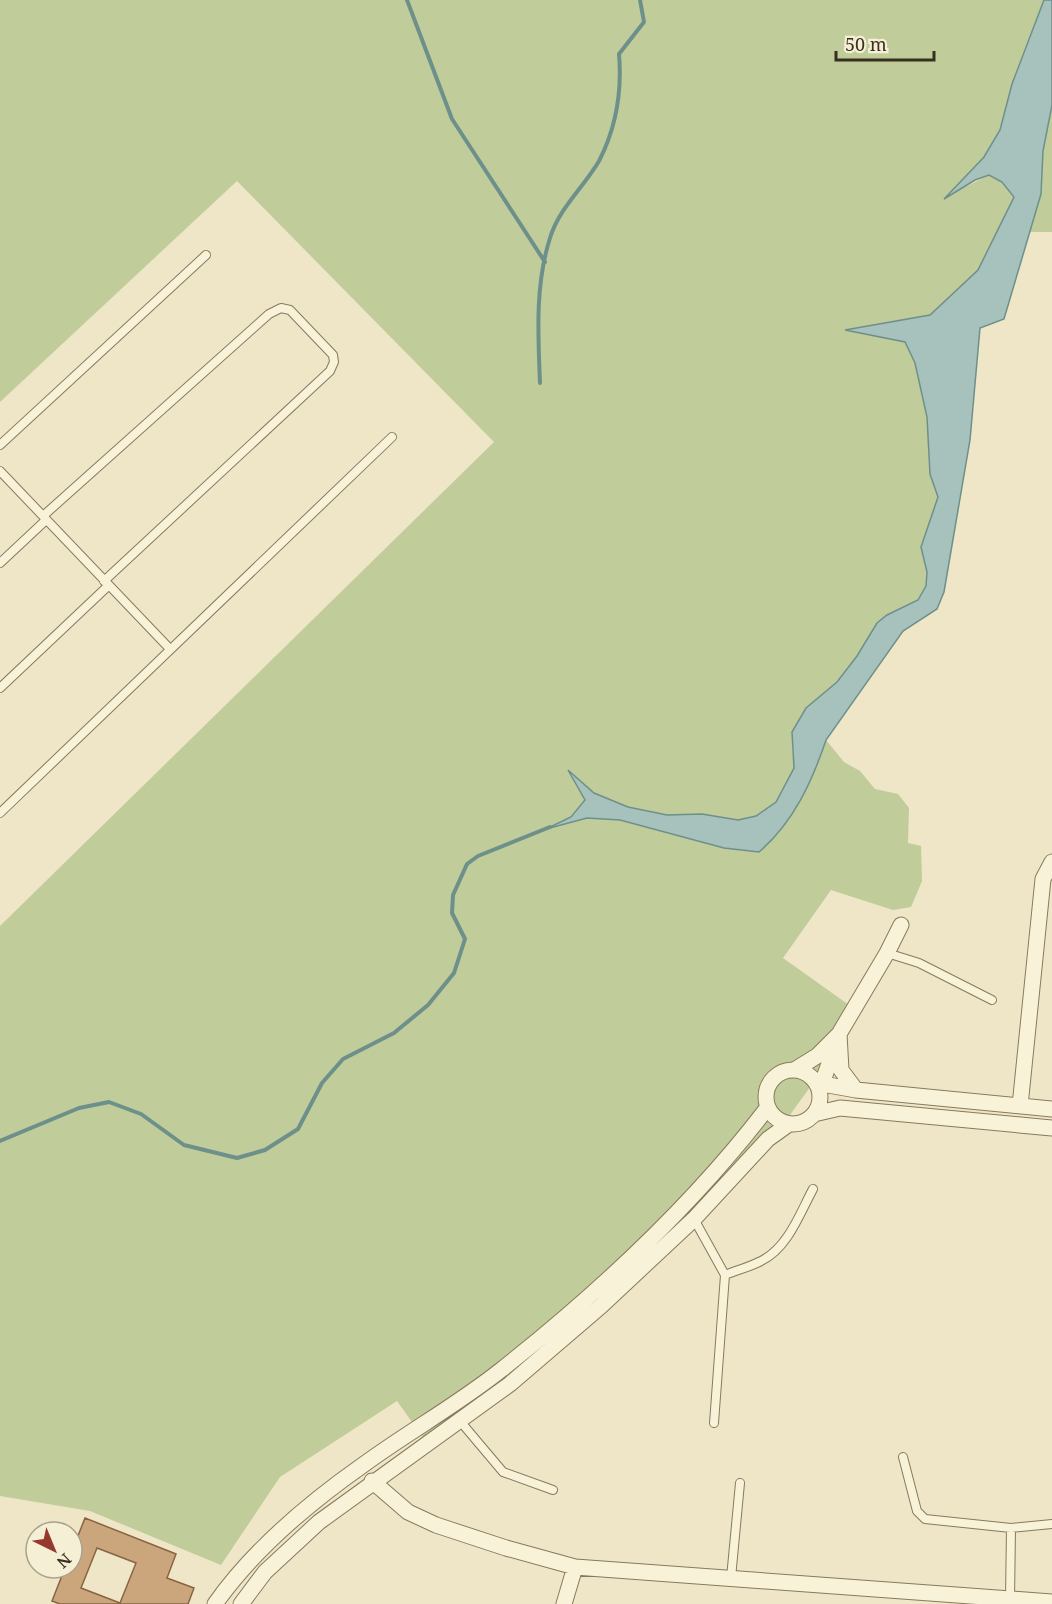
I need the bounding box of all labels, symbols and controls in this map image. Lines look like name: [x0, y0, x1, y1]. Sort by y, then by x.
scale bar: [836, 24, 934, 62]
text: 50 m: [845, 32, 887, 56]
north arrow: [24, 1520, 84, 1580]
text: N: [52, 1549, 76, 1574]

